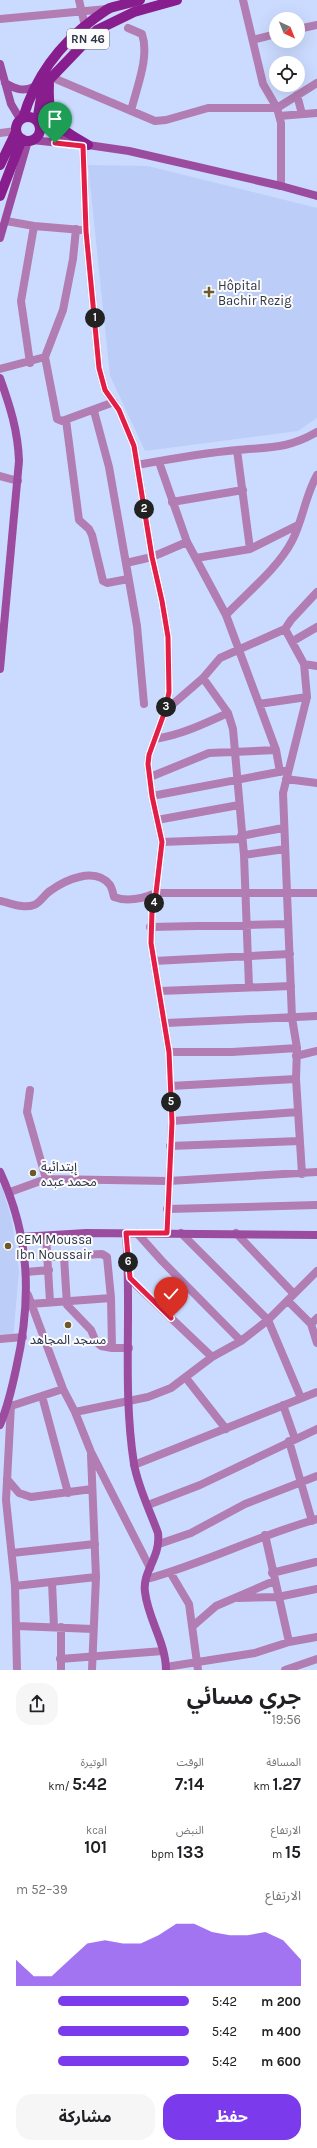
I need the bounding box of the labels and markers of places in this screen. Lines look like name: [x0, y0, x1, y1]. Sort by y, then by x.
pin: [38, 102, 72, 143]
place label: Hôpital Bachir Rezig: [218, 278, 292, 308]
marker: Hôpital Bachir Rezig: [203, 286, 215, 298]
pin: 1: [85, 308, 105, 328]
pin: 2: [134, 499, 154, 519]
pin: 3: [156, 697, 176, 717]
pin: 4: [144, 893, 164, 913]
pin: 5: [161, 1092, 181, 1112]
place label: إبتدائية محمد عبده: [41, 1159, 97, 1189]
marker: إبتدائية محمد عبده: [28, 1168, 38, 1178]
place label: CEM Moussa Ibn Noussair: [16, 1232, 92, 1262]
marker: CEM Moussa Ibn Noussair: [3, 1241, 13, 1251]
pin: 6: [118, 1252, 138, 1272]
pin: [154, 1277, 188, 1318]
marker: مسجد المجاهد: [63, 1320, 73, 1330]
place label: مسجد المجاهد: [30, 1332, 106, 1347]

